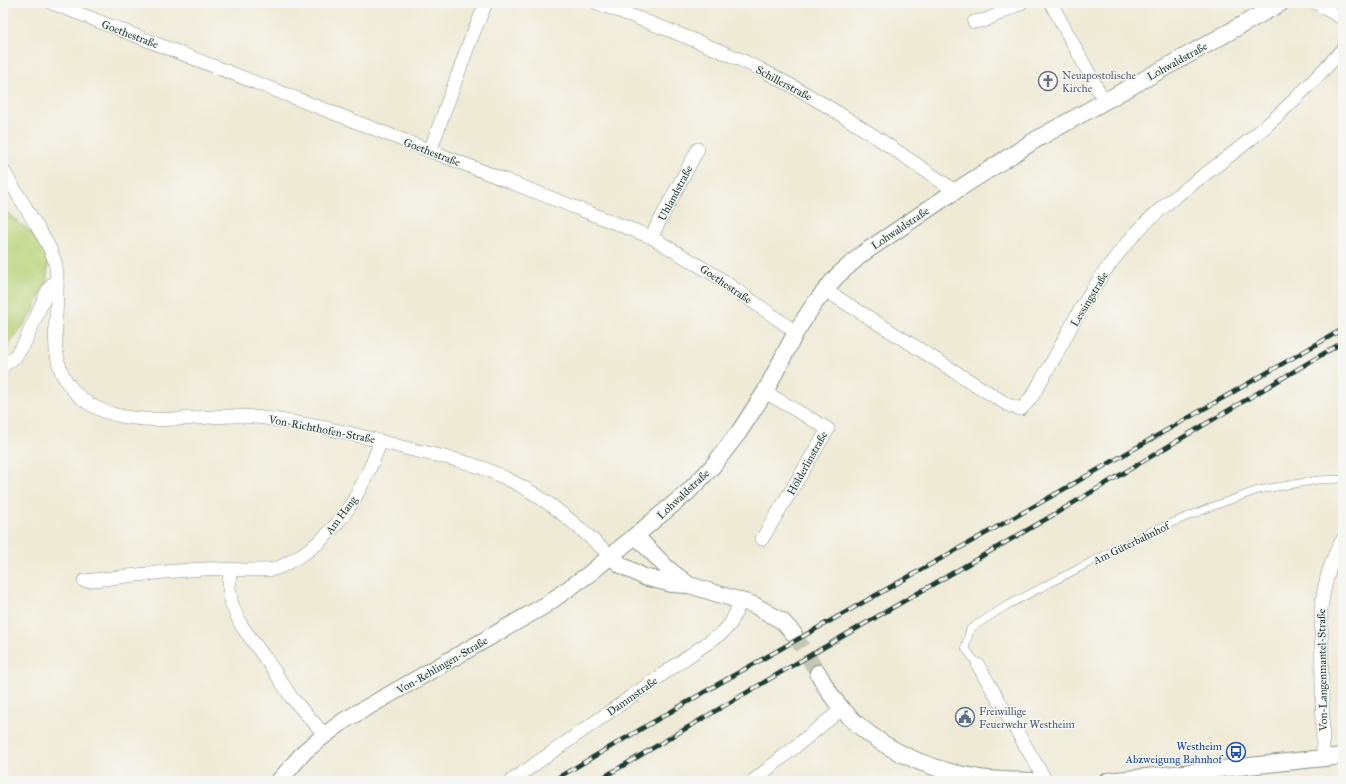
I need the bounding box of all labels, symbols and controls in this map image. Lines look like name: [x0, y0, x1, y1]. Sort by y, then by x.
street label: Goethestraße: [100, 18, 160, 51]
street label: Lohwaldstraße: [1145, 39, 1210, 83]
street label: Schillerstraße: [753, 63, 814, 104]
place label: Neuapostolische Kirche: [1062, 69, 1137, 95]
church icon: Neuapostolische Kirche: [1037, 70, 1059, 92]
street label: Goethestraße: [402, 136, 462, 169]
street label: Uhlandstraße: [655, 163, 696, 223]
street label: Lohwaldstraße: [869, 204, 932, 253]
street label: Goethestraße: [697, 262, 754, 307]
street label: Lessingstraße: [1068, 269, 1111, 329]
street label: Von-Richthofen-Straße: [267, 413, 377, 446]
street label: Hölderlinstraße: [785, 429, 831, 497]
street label: Lohwaldstraße: [654, 467, 713, 522]
street label: Am Hang: [322, 493, 360, 538]
street label: Am Güterbahnhof: [1090, 518, 1173, 568]
street label: Von-Langenmantel-Straße: [1315, 608, 1330, 732]
street label: Von-Rehlingen-Straße: [394, 634, 490, 697]
street label: Dammstraße: [604, 674, 660, 719]
place label: Freiwillige Feuerwehr Westheim: [979, 705, 1076, 731]
public building icon: Freiwillige Feuerwehr Westheim: [954, 706, 976, 728]
place label: Westheim Abzweigung Bahnhof: [1125, 740, 1224, 766]
bus stop icon: Westheim Abzweigung Bahnhof: [1225, 741, 1247, 763]

